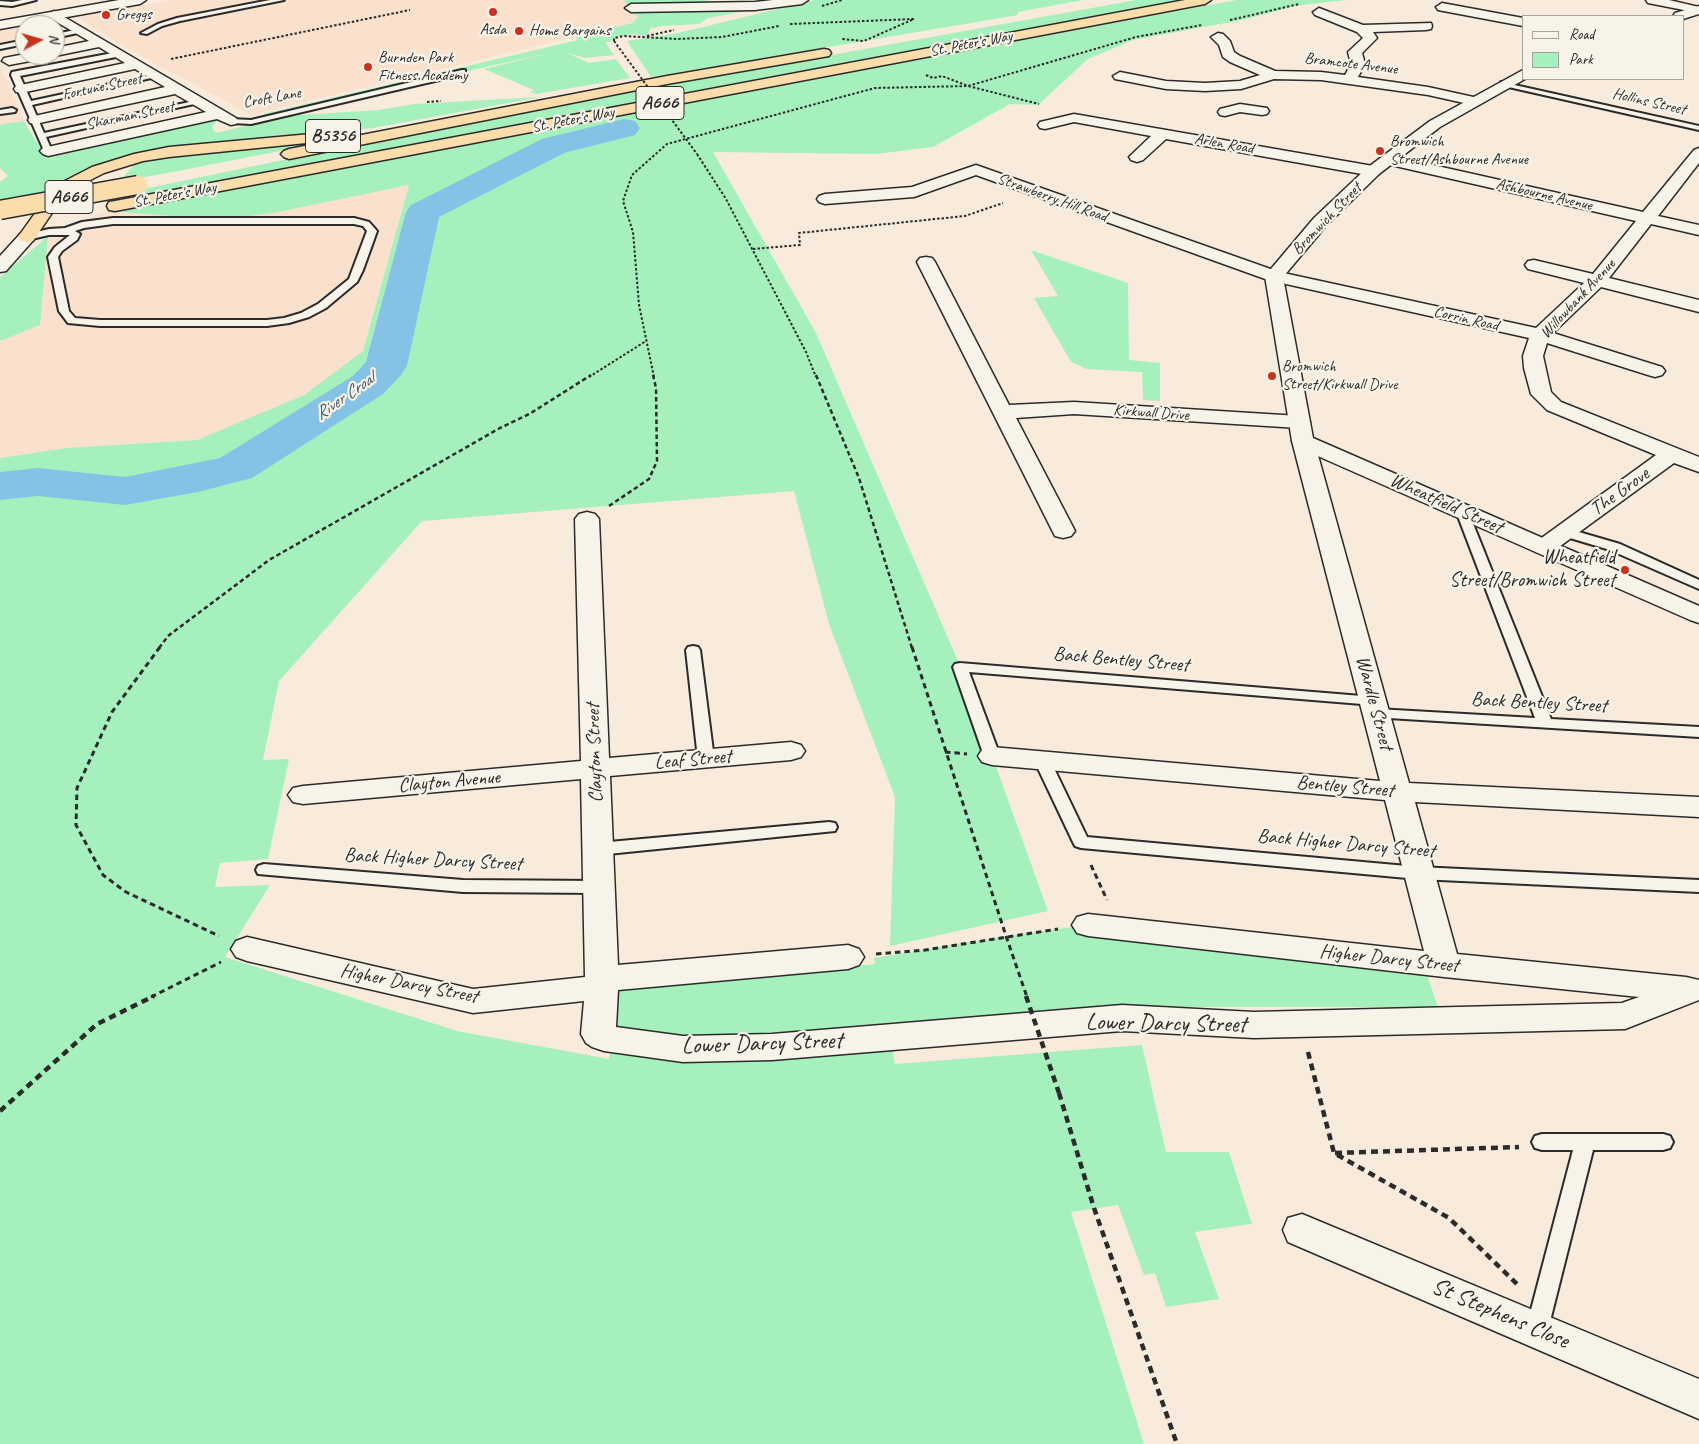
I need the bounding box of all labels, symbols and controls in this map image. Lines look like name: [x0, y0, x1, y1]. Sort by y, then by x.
place label: Greggs: [116, 5, 152, 25]
marker: Asda: [487, 6, 499, 18]
marker: Greggs: [100, 9, 112, 21]
north arrow: [15, 15, 65, 65]
legend: [1522, 15, 1684, 80]
place label: Asda: [480, 20, 506, 40]
place label: Home Bargains: [529, 21, 611, 41]
marker: Home Bargains: [513, 25, 525, 37]
text: Road: [1569, 25, 1594, 44]
street label: St. Peter's Way: [928, 27, 1014, 61]
text: N: [46, 33, 63, 44]
place label: Burnden Park Fitness Academy: [378, 48, 468, 86]
street label: Bramcote Avenue: [1303, 49, 1399, 79]
text: Park: [1569, 50, 1593, 69]
marker: Burnden Park Fitness Academy: [362, 61, 374, 73]
street label: Fortune Street: [61, 69, 143, 105]
street label: Croft Lane: [242, 83, 302, 113]
street label: Hollins Street: [1611, 84, 1687, 120]
road number: A666: [636, 86, 684, 120]
street label: Sharman Street: [84, 97, 176, 135]
street label: St. Peter's Way: [530, 103, 616, 137]
road number: B5356: [306, 120, 360, 152]
street label: Arlen Road: [1193, 129, 1255, 159]
place label: Bromwich Street/Ashbourne Avenue: [1390, 132, 1528, 170]
marker: Bromwich Street/Ashbourne Avenue: [1374, 145, 1386, 157]
street label: Strawberry Hill Road: [994, 169, 1110, 227]
street label: Ashbourne Avenue: [1494, 175, 1594, 215]
street label: St. Peter's Way: [132, 178, 218, 212]
street label: Bromwich Street: [1288, 179, 1366, 259]
road number: A666: [45, 180, 93, 213]
street label: Willowbank Avenue: [1536, 255, 1620, 343]
street label: Corrin Road: [1432, 302, 1500, 336]
place label: Bromwich Street/Kirkwall Drive: [1282, 357, 1398, 395]
water label: River Croal: [311, 369, 379, 425]
marker: Bromwich Street/Kirkwall Drive: [1266, 370, 1278, 382]
street label: Kirkwall Drive: [1113, 401, 1189, 425]
street label: The Grove: [1586, 463, 1654, 521]
street label: Wheatfield Street: [1386, 468, 1506, 540]
place label: Wheatfield Street/Bromwich Street: [1449, 546, 1615, 593]
marker: Wheatfield Street/Bromwich Street: [1619, 564, 1631, 576]
street label: Back Bentley Street: [1052, 642, 1190, 678]
street label: Wardle Street: [1350, 653, 1398, 753]
street label: Back Bentley Street: [1470, 687, 1608, 719]
street label: Clayton Street: [581, 703, 609, 803]
street label: Leaf Street: [653, 745, 733, 775]
street label: Clayton Avenue: [397, 766, 501, 798]
street label: Bentley Street: [1295, 771, 1395, 803]
street label: Back Higher Darcy Street: [1256, 824, 1436, 864]
street label: Back Higher Darcy Street: [343, 843, 523, 877]
street label: Higher Darcy Street: [1318, 940, 1460, 978]
street label: Higher Darcy Street: [338, 959, 480, 1009]
street label: Lower Darcy Street: [1085, 1008, 1247, 1040]
street label: Lower Darcy Street: [681, 1027, 843, 1061]
street label: St Stephens Close: [1427, 1272, 1573, 1356]

